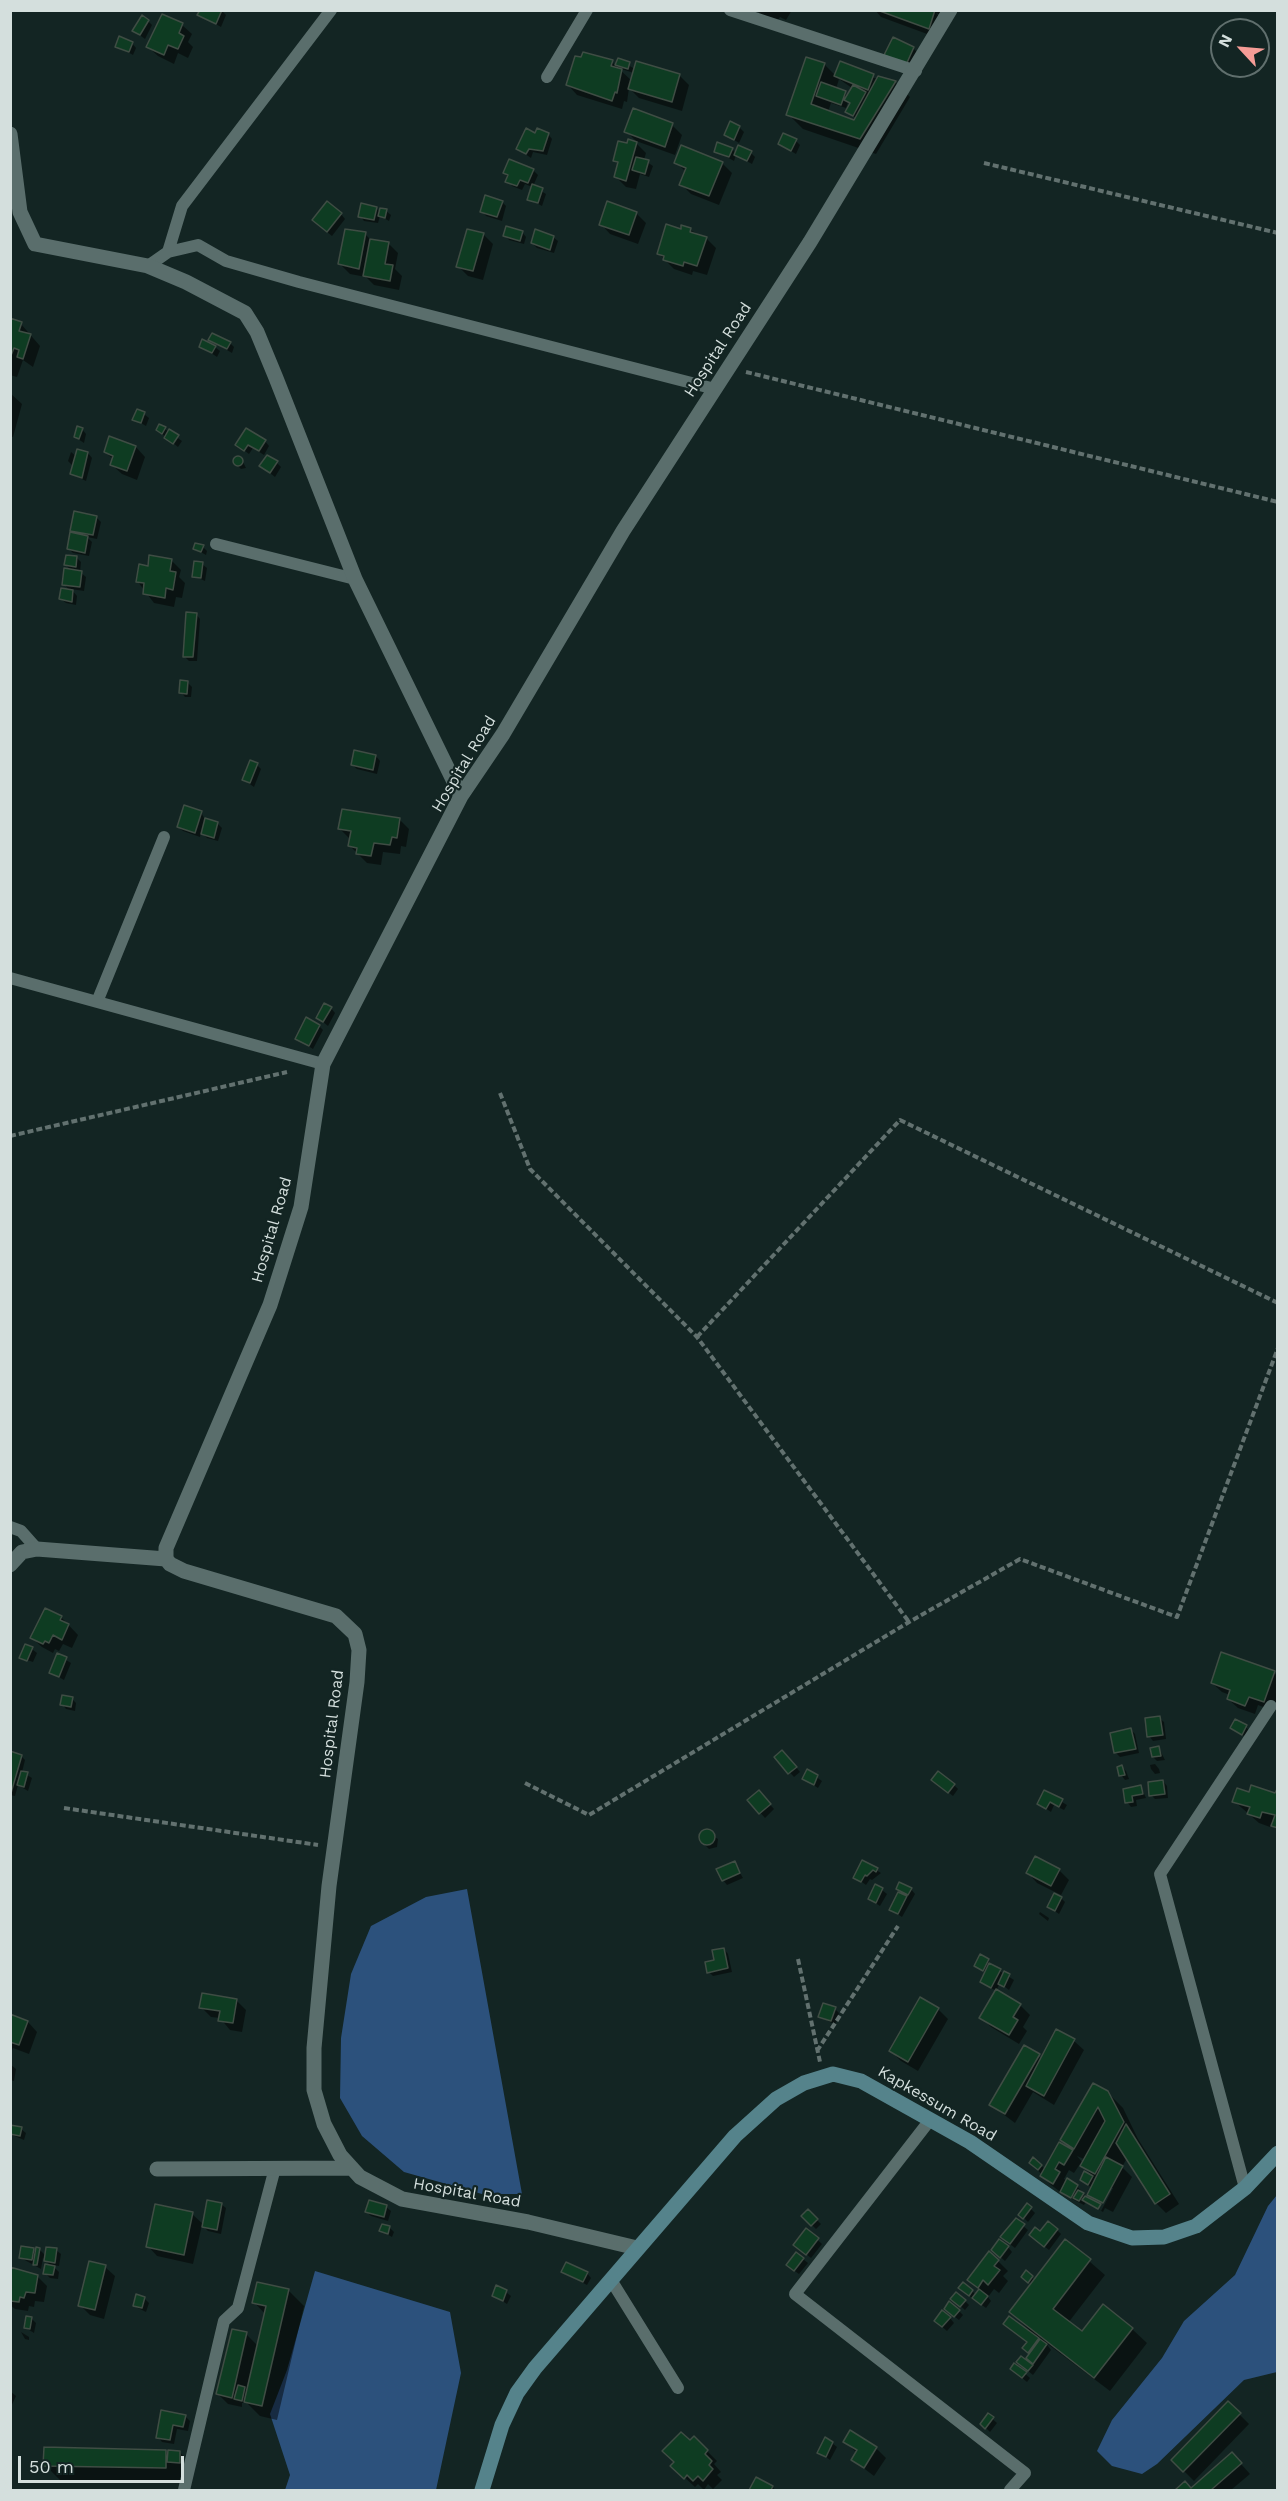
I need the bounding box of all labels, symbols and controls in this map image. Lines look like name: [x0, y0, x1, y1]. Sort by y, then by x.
north arrow: [1210, 18, 1270, 78]
text: N: [1214, 31, 1236, 50]
street label: Hospital Road: [680, 299, 756, 401]
street label: Hospital Road: [428, 712, 500, 816]
street label: Hospital Road: [248, 1175, 296, 1285]
street label: Hospital Road: [316, 1669, 348, 1779]
street label: Kapkessum Road: [874, 2062, 1000, 2146]
street label: Hospital Road: [412, 2174, 522, 2212]
scale bar: [21, 2444, 188, 2482]
text: 50 m: [29, 2456, 74, 2477]

